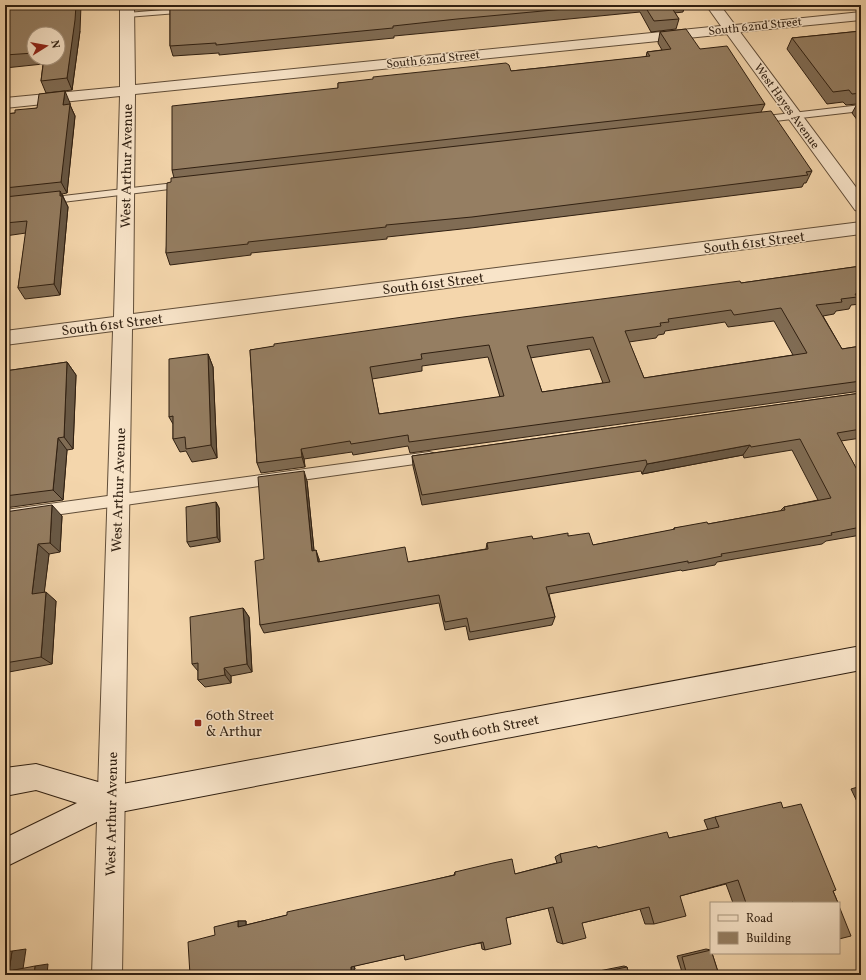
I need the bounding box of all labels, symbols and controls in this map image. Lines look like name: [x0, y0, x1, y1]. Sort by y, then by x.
street label: South 62nd Street: [708, 14, 803, 40]
north arrow: [26, 26, 66, 66]
text: N: [46, 39, 62, 50]
street label: South 62nd Street: [386, 47, 481, 73]
street label: West Hayes Avenue: [750, 61, 823, 153]
street label: West Arthur Avenue: [117, 103, 138, 228]
street label: South 61st Street: [702, 228, 806, 259]
street label: South 61st Street: [381, 269, 485, 300]
street label: South 61st Street: [60, 310, 164, 341]
street label: West Arthur Avenue: [108, 427, 131, 553]
place label: 60th Street & Arthur: [206, 707, 274, 742]
street label: South 60th Street: [432, 711, 541, 750]
marker: 60th Street & Arthur: [193, 718, 203, 728]
street label: West Arthur Avenue: [102, 751, 123, 876]
legend: [710, 902, 840, 954]
text: Road: [746, 911, 773, 927]
text: Building: [746, 931, 791, 947]

